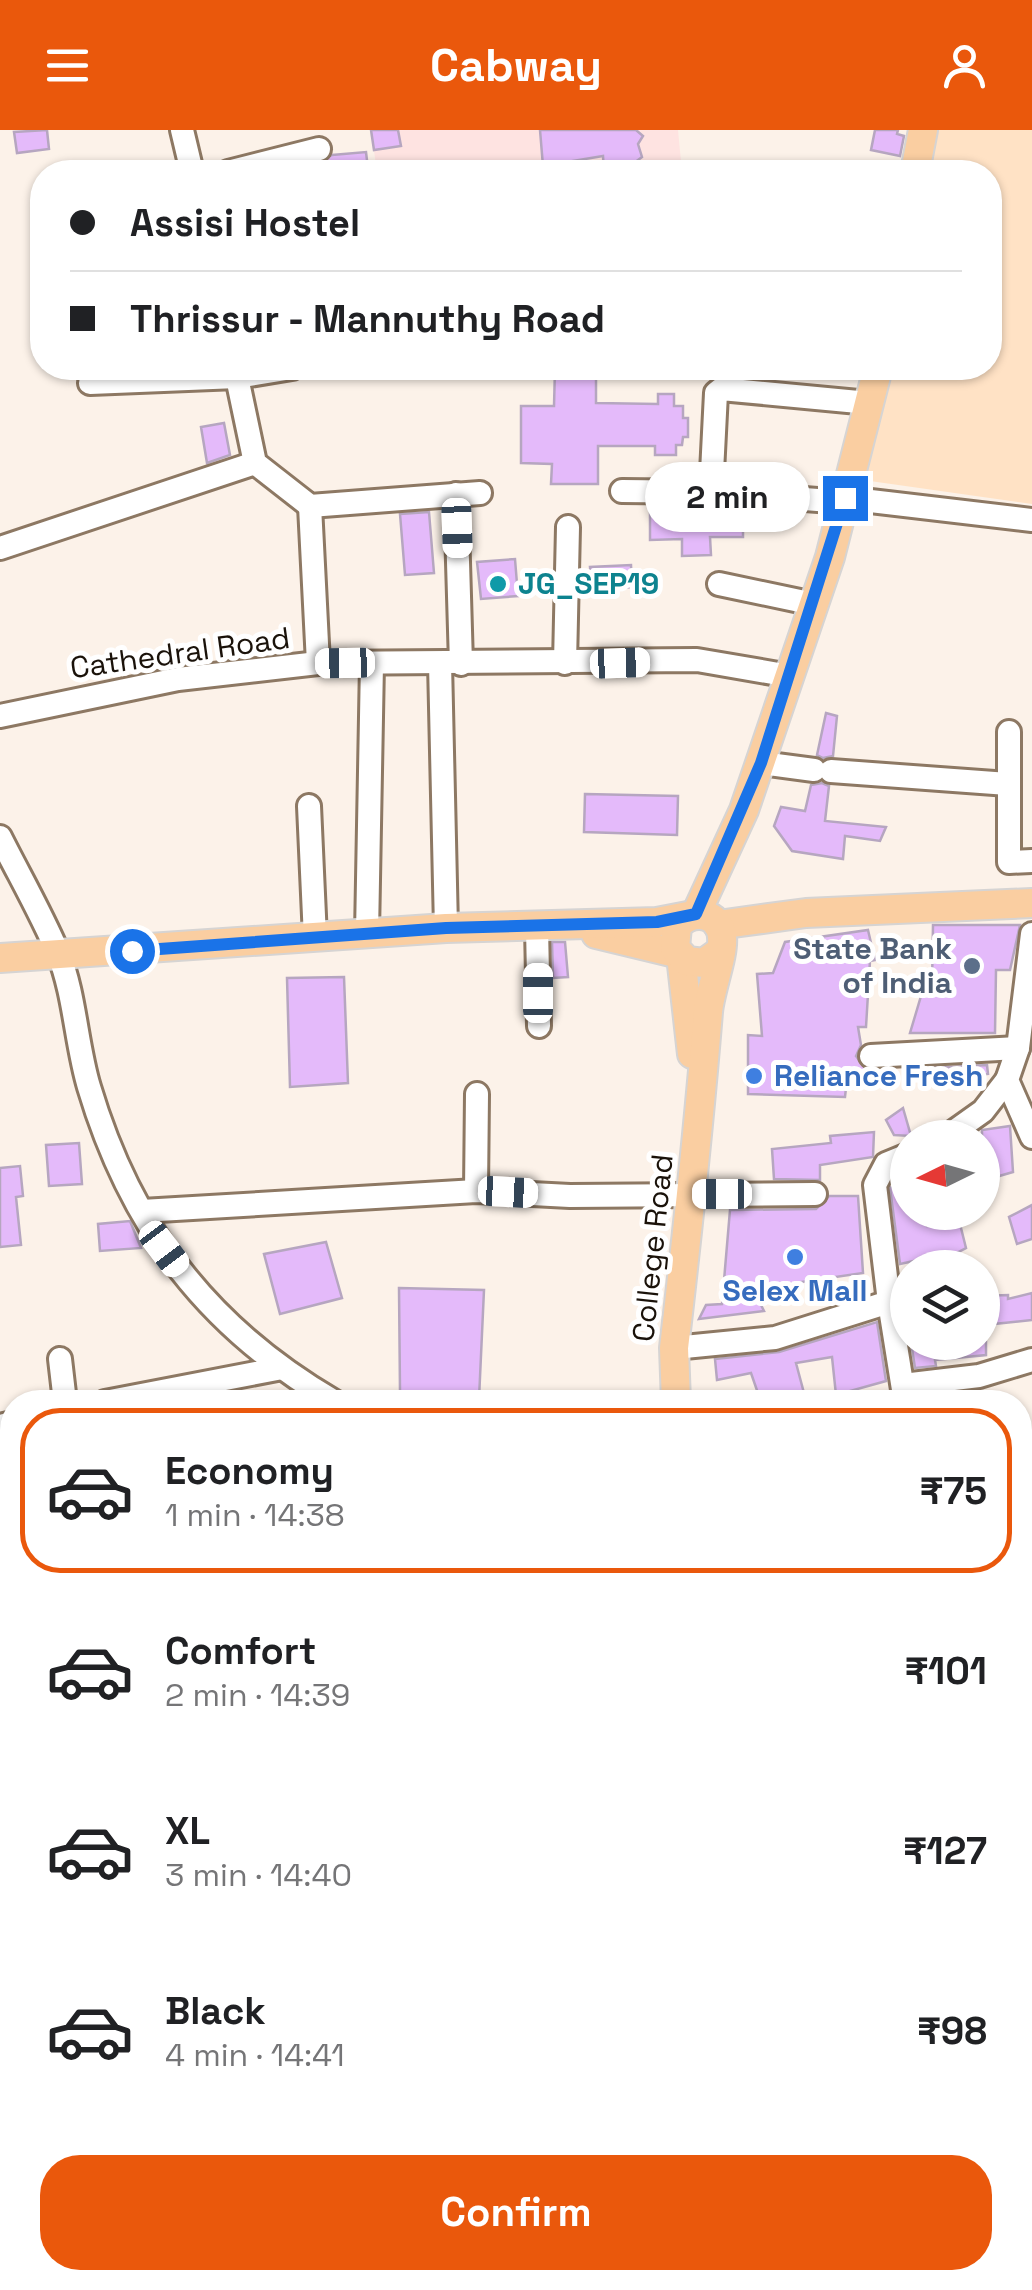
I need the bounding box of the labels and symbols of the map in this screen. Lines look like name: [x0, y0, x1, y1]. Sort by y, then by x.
callout: 2 min: [645, 463, 810, 533]
route end: [823, 476, 868, 521]
car: [441, 497, 473, 559]
place label: JG_SEP19: [518, 564, 659, 603]
marker: JG_SEP19: [487, 573, 509, 595]
street label: Cathedral Road: [68, 618, 292, 687]
car: [315, 647, 375, 679]
car: [589, 647, 651, 679]
route start: [110, 929, 155, 974]
place label: State Bank of India: [793, 929, 952, 1002]
marker: State Bank of India: [961, 955, 983, 977]
car: [523, 963, 553, 1023]
place label: Reliance Fresh: [774, 1056, 983, 1095]
marker: Reliance Fresh: [743, 1065, 765, 1087]
north arrow: [890, 1120, 1000, 1230]
street label: College Road: [623, 1152, 682, 1344]
car: [477, 1175, 539, 1209]
car: [692, 1179, 752, 1209]
car: [134, 1216, 194, 1282]
marker: Selex Mall: [784, 1246, 806, 1268]
place label: Selex Mall: [723, 1271, 867, 1310]

